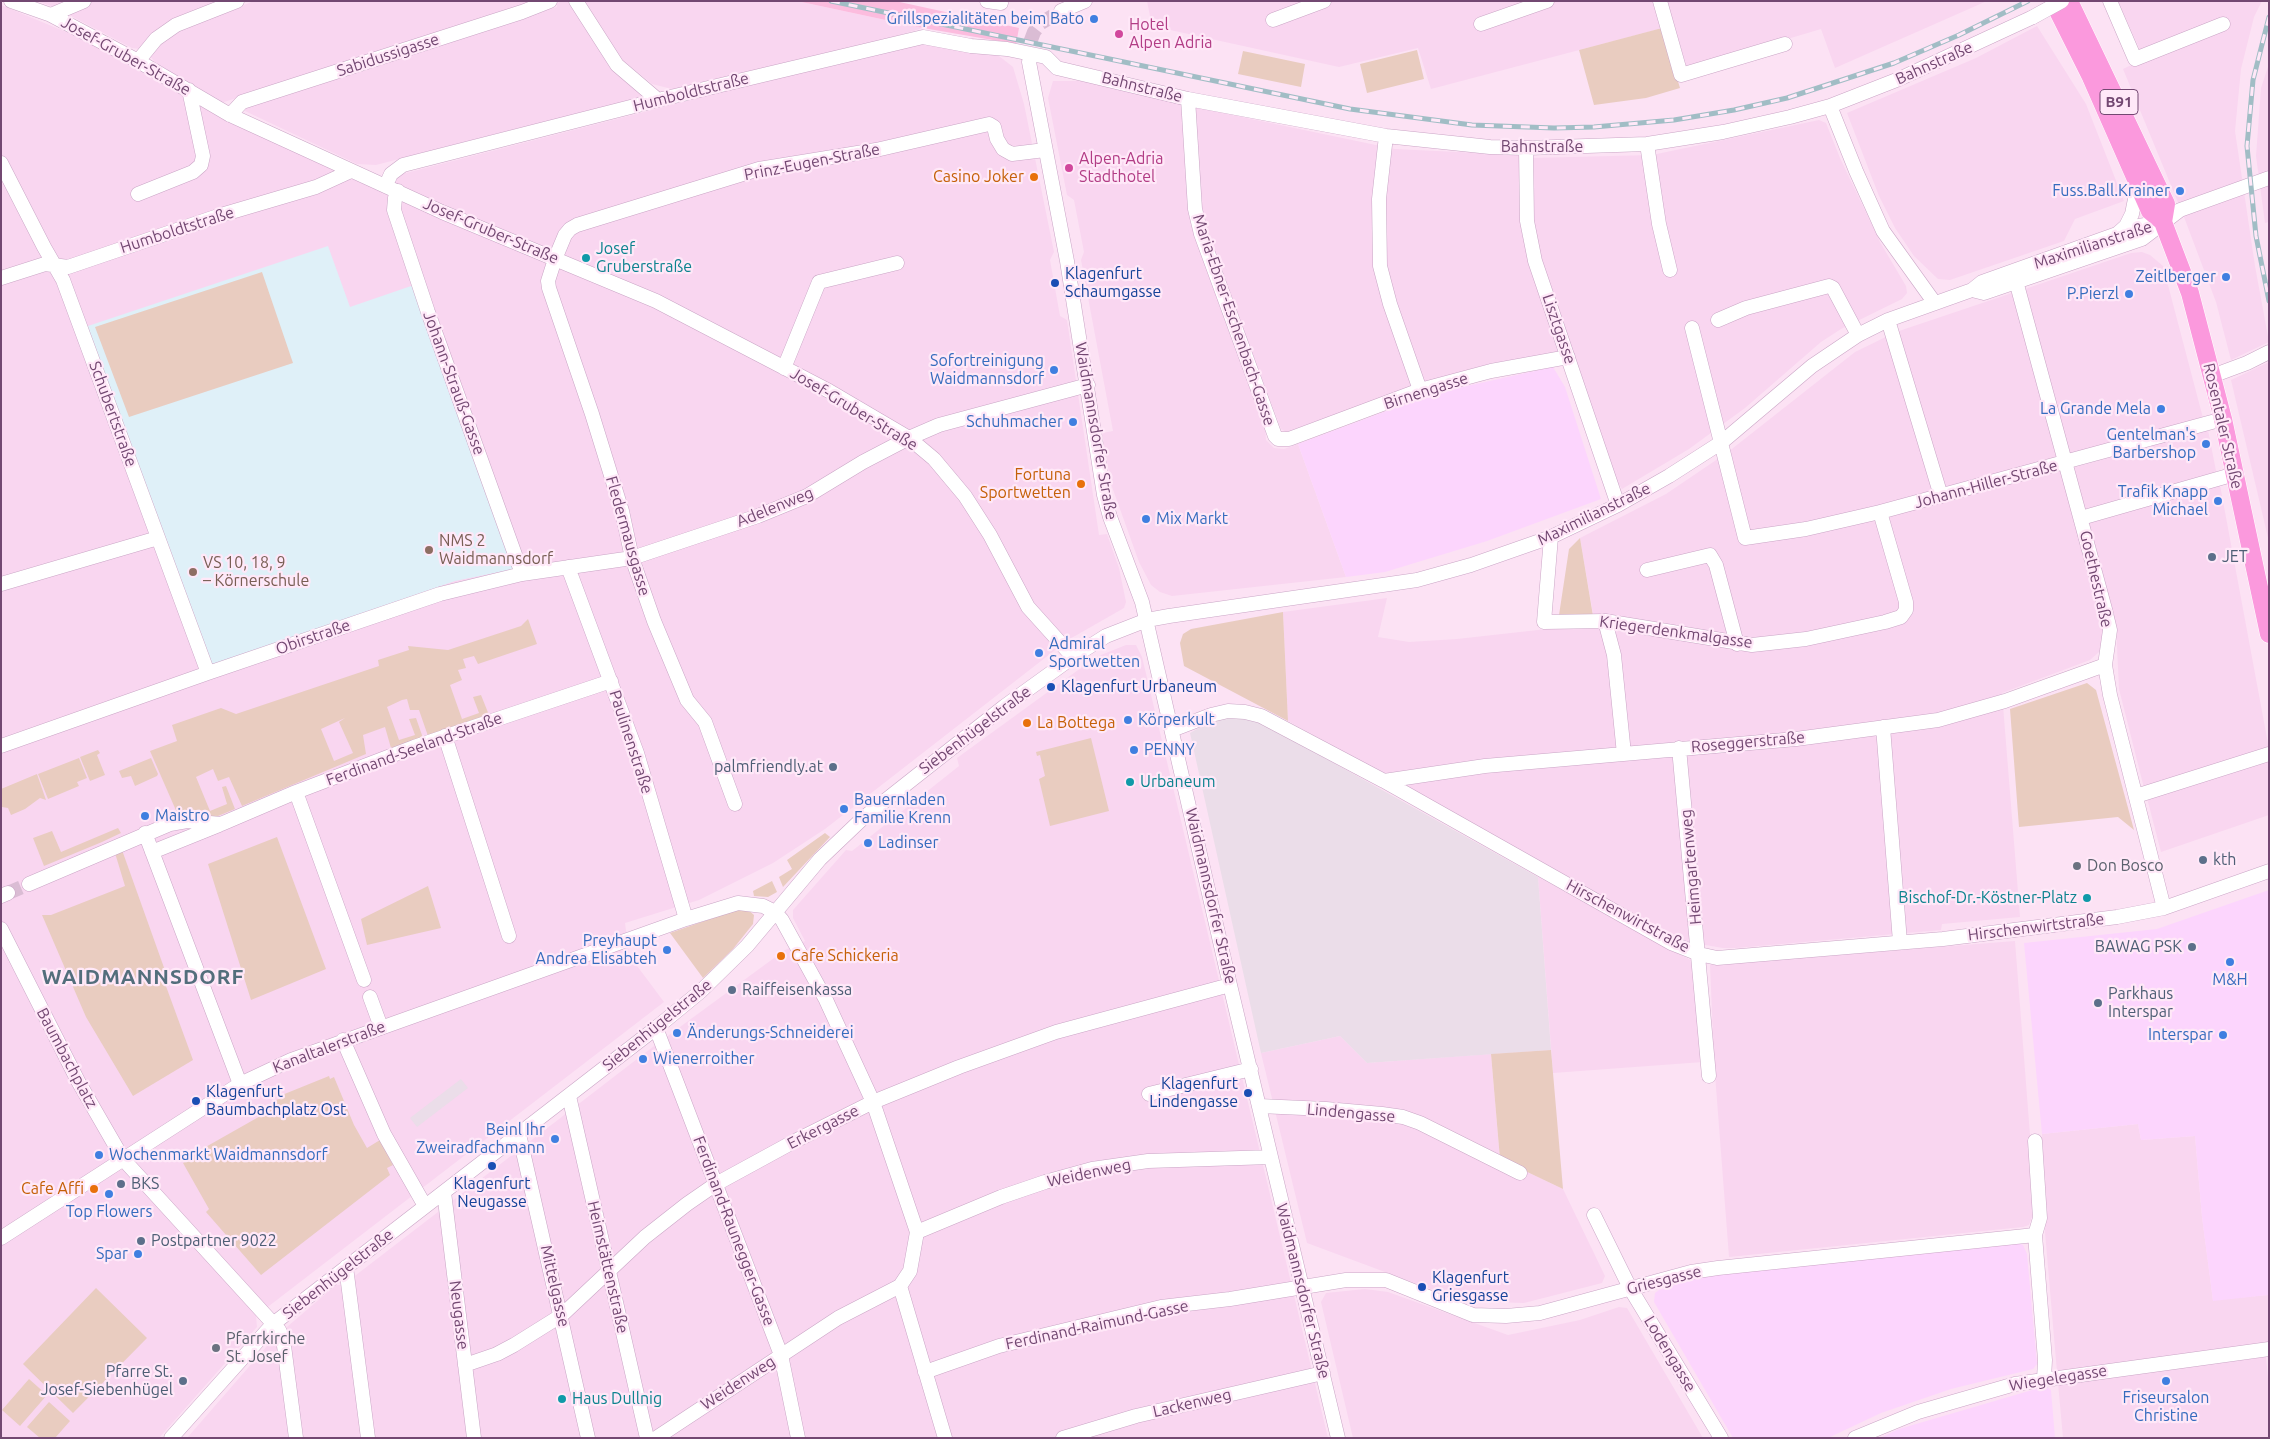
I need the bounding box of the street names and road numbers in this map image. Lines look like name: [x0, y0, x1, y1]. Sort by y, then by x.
street label: Josef-Gruber-Straße: [58, 12, 194, 100]
street label: Sabidussigasse: [334, 29, 442, 81]
street label: Bahnstraße: [1892, 37, 1976, 89]
street label: Humboldtstraße: [631, 68, 751, 116]
street label: Bahnstraße: [1100, 68, 1184, 106]
road number: B91: [2100, 90, 2138, 114]
street label: Bahnstraße: [1501, 137, 1583, 157]
street label: Prinz-Eugen-Straße: [743, 139, 881, 185]
street label: Josef-Gruber-Straße: [420, 194, 562, 268]
street label: Humboldtstraße: [118, 203, 236, 257]
street label: Maria-Ebner-Eschenbach-Gasse: [1189, 212, 1279, 428]
street label: Maximilianstraße: [2031, 217, 2155, 273]
street label: Lisztgasse: [1538, 291, 1580, 367]
street label: Johann-Strauß-Gasse: [419, 309, 489, 457]
street label: Waidmannsdorfer Straße: [1071, 341, 1121, 521]
street label: Schubertstraße: [85, 359, 141, 469]
street label: Rosentaler Straße: [2199, 361, 2247, 491]
street label: Josef-Gruber-Straße: [787, 363, 921, 455]
street label: Birnengasse: [1381, 368, 1471, 414]
street label: Johann-Hiller-Straße: [1912, 456, 2060, 512]
street label: Fledermausgasse: [602, 474, 654, 598]
street label: Maximilianstraße: [1534, 478, 1654, 550]
street label: Adelenweg: [734, 483, 816, 531]
street label: Goethestraße: [2076, 529, 2116, 629]
street label: Kriegerdenkmalgasse: [1598, 612, 1754, 652]
street label: Obirstraße: [273, 615, 353, 659]
street label: Siebenhügelstraße: [915, 682, 1035, 778]
street label: Paulinenstraße: [605, 688, 657, 796]
street label: Ferdinand-Seeland-Straße: [323, 708, 505, 790]
street label: Roseggerstraße: [1690, 727, 1806, 757]
street label: Waidmannsdorfer Straße: [1181, 806, 1241, 986]
street label: Heimgartenweg: [1676, 808, 1706, 926]
street label: Hirschenwirtstraße: [1563, 875, 1693, 957]
street label: Hirschenwirtstraße: [1967, 909, 2105, 945]
street label: Siebenhügelstraße: [599, 975, 715, 1075]
street label: Baumbachplatz: [32, 1005, 102, 1111]
street label: Kanaltalerstraße: [270, 1017, 388, 1077]
street label: Lindengasse: [1306, 1100, 1396, 1126]
street label: Erkergasse: [784, 1101, 862, 1153]
street label: Ferdinand-Raunegger-Gasse: [689, 1134, 779, 1328]
street label: Weidenweg: [1045, 1155, 1133, 1191]
street label: Heimstättenstraße: [583, 1199, 633, 1335]
street label: Waidmannsdorfer Straße: [1272, 1201, 1334, 1381]
street label: Siebenhügelstraße: [279, 1225, 397, 1323]
street label: Mittelgasse: [536, 1243, 574, 1329]
street label: Griesgasse: [1625, 1261, 1703, 1299]
street label: Neugasse: [445, 1279, 473, 1351]
street label: Ferdinand-Raimund-Gasse: [1004, 1296, 1190, 1354]
street label: Lodengasse: [1640, 1313, 1700, 1395]
street label: Weidenweg: [697, 1352, 779, 1414]
street label: Wiegelegasse: [2008, 1361, 2108, 1395]
street label: Lackenweg: [1151, 1385, 1233, 1421]

